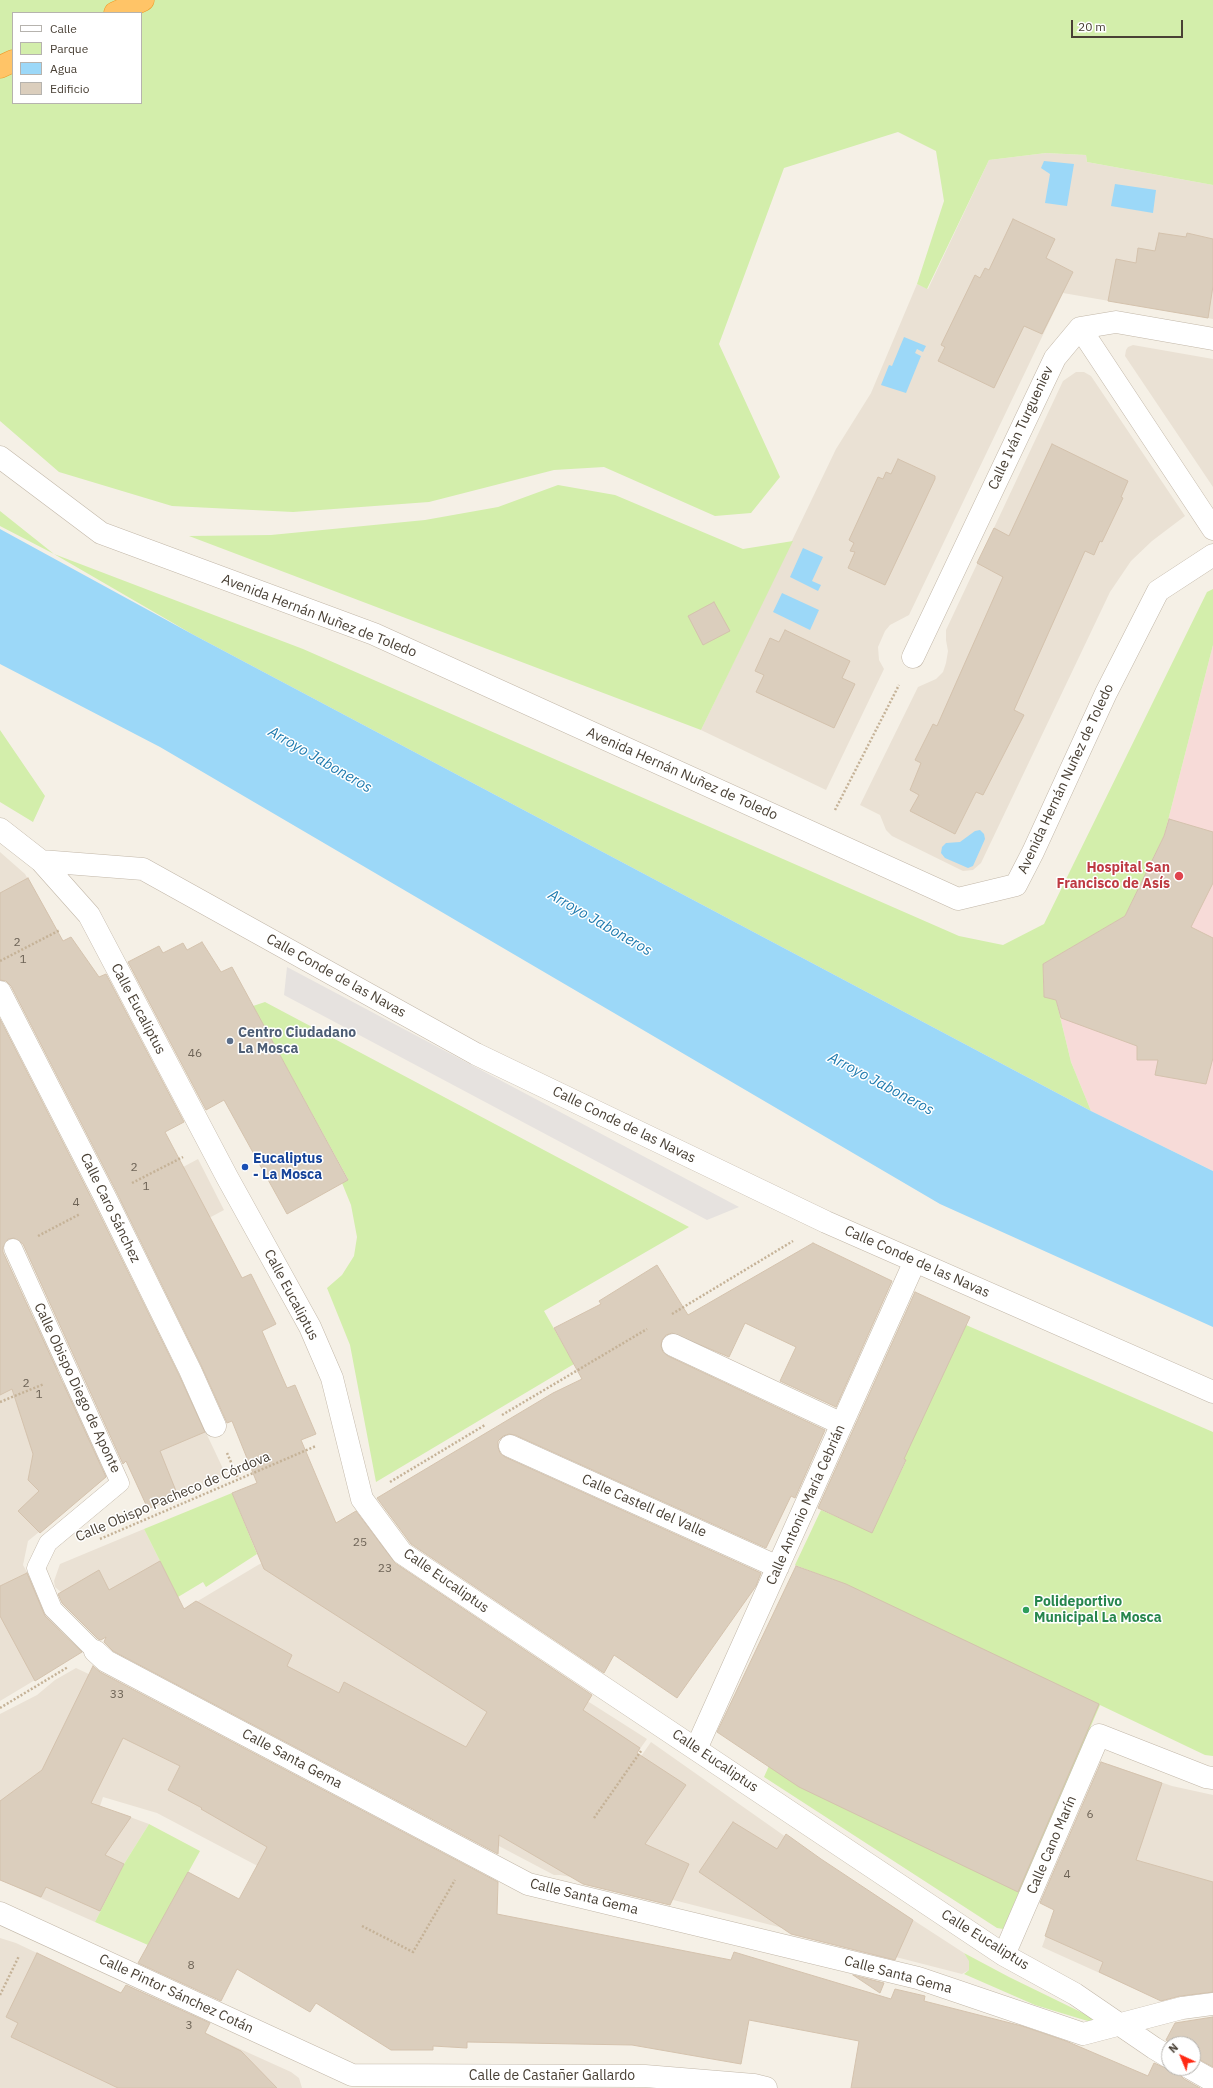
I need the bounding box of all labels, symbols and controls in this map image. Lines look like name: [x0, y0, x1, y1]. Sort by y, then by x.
legend: [12, 12, 142, 104]
scale bar: [1073, 12, 1185, 38]
text: 20 m: [1078, 19, 1106, 34]
text: Calle: [50, 21, 77, 36]
text: Parque: [50, 41, 88, 56]
text: Agua: [50, 61, 77, 76]
text: Edificio: [50, 81, 89, 96]
street label: Calle Iván Turgueniev: [985, 363, 1057, 493]
street label: Avenida Hernán Nuñez de Toledo: [219, 571, 419, 661]
street label: Avenida Hernán Nuñez de Toledo: [1015, 681, 1117, 877]
water label: Arroyo Jaboneros: [265, 723, 375, 797]
street label: Avenida Hernán Nuñez de Toledo: [584, 724, 780, 824]
place label: Hospital San Francisco de Asís: [1056, 860, 1170, 892]
marker: Hospital San Francisco de Asís: [1173, 870, 1185, 882]
water label: Arroyo Jaboneros: [545, 886, 655, 960]
street label: Calle Conde de las Navas: [263, 931, 409, 1021]
house number: 2: [13, 936, 21, 950]
house number: 1: [19, 953, 27, 967]
street label: Calle Eucaliptus: [107, 961, 169, 1057]
place label: Centro Ciudadano La Mosca: [238, 1025, 356, 1058]
marker: Centro Ciudadano La Mosca: [225, 1036, 235, 1046]
house number: 46: [188, 1047, 202, 1061]
water label: Arroyo Jaboneros: [825, 1049, 937, 1119]
street label: Calle Conde de las Navas: [550, 1083, 698, 1167]
street label: Calle Caro Sánchez: [76, 1150, 144, 1266]
place label: Eucaliptus - La Mosca: [253, 1151, 322, 1184]
house number: 2: [130, 1161, 138, 1175]
marker: Eucaliptus - La Mosca: [240, 1162, 250, 1172]
house number: 1: [142, 1180, 150, 1194]
house number: 4: [72, 1196, 80, 1210]
street label: Calle Conde de las Navas: [842, 1222, 992, 1302]
street label: Calle Eucaliptus: [260, 1247, 322, 1343]
street label: Calle Obispo Diego de Aponte: [30, 1300, 124, 1476]
house number: 2: [22, 1377, 30, 1391]
house number: 1: [35, 1388, 43, 1402]
street label: Calle Antonio María Cebrián: [763, 1422, 849, 1588]
street label: Calle Obispo Pacheco de Córdova: [73, 1448, 273, 1546]
street label: Calle Castell del Valle: [579, 1471, 709, 1541]
house number: 25: [353, 1536, 367, 1550]
street label: Calle Eucaliptus: [400, 1545, 492, 1617]
house number: 23: [378, 1562, 392, 1576]
place label: Polideportivo Municipal La Mosca: [1034, 1594, 1162, 1626]
marker: Polideportivo Municipal La Mosca: [1021, 1605, 1031, 1615]
house number: 33: [110, 1688, 124, 1702]
street label: Calle Santa Gema: [239, 1726, 345, 1792]
street label: Calle Eucaliptus: [669, 1726, 761, 1796]
street label: Calle Cano Marín: [1024, 1793, 1080, 1897]
house number: 6: [1086, 1808, 1094, 1822]
house number: 4: [1063, 1868, 1071, 1882]
street label: Calle Santa Gema: [528, 1875, 640, 1919]
street label: Calle Eucaliptus: [938, 1906, 1032, 1974]
street label: Calle Pintor Sánchez Cotán: [96, 1951, 256, 2037]
street label: Calle Santa Gema: [842, 1953, 954, 1997]
house number: 8: [187, 1959, 195, 1973]
house number: 3: [185, 2019, 193, 2033]
north arrow: [1161, 2036, 1201, 2076]
text: N: [1166, 2040, 1181, 2056]
street label: Calle de Castañer Gallardo: [469, 2068, 635, 2084]

